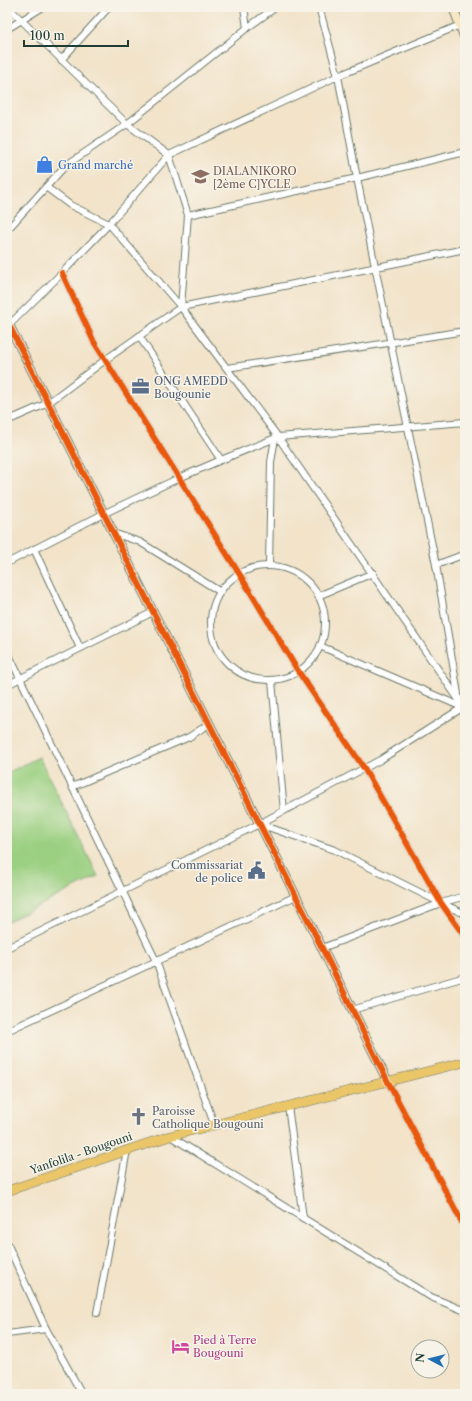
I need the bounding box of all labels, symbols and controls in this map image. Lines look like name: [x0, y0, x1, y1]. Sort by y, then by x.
scale bar: [24, 22, 128, 48]
text: 100 m: [30, 28, 65, 43]
shop icon: Grand marché: [35, 155, 55, 175]
place label: Grand marché: [58, 158, 133, 172]
place label: DIALANIKORO [2ème C]YCLE: [213, 164, 297, 191]
school or university icon: DIALANIKORO [2ème C]YCLE: [190, 167, 210, 187]
place label: ONG AMEDD Bougounie: [154, 374, 228, 401]
office icon: ONG AMEDD Bougounie: [131, 377, 151, 397]
place label: Commissariat de police: [171, 858, 243, 885]
public building icon: Commissariat de police: [246, 861, 266, 881]
place label: Paroisse Catholique Bougouni: [152, 1104, 264, 1131]
church icon: Paroisse Catholique Bougouni: [129, 1107, 149, 1127]
street label: Yanfolila - Bougouni: [27, 1129, 135, 1177]
place label: Pied à Terre Bougouni: [193, 1333, 256, 1360]
hotel icon: Pied à Terre Bougouni: [170, 1336, 190, 1356]
north arrow: [410, 1339, 450, 1379]
text: N: [413, 1352, 428, 1363]

